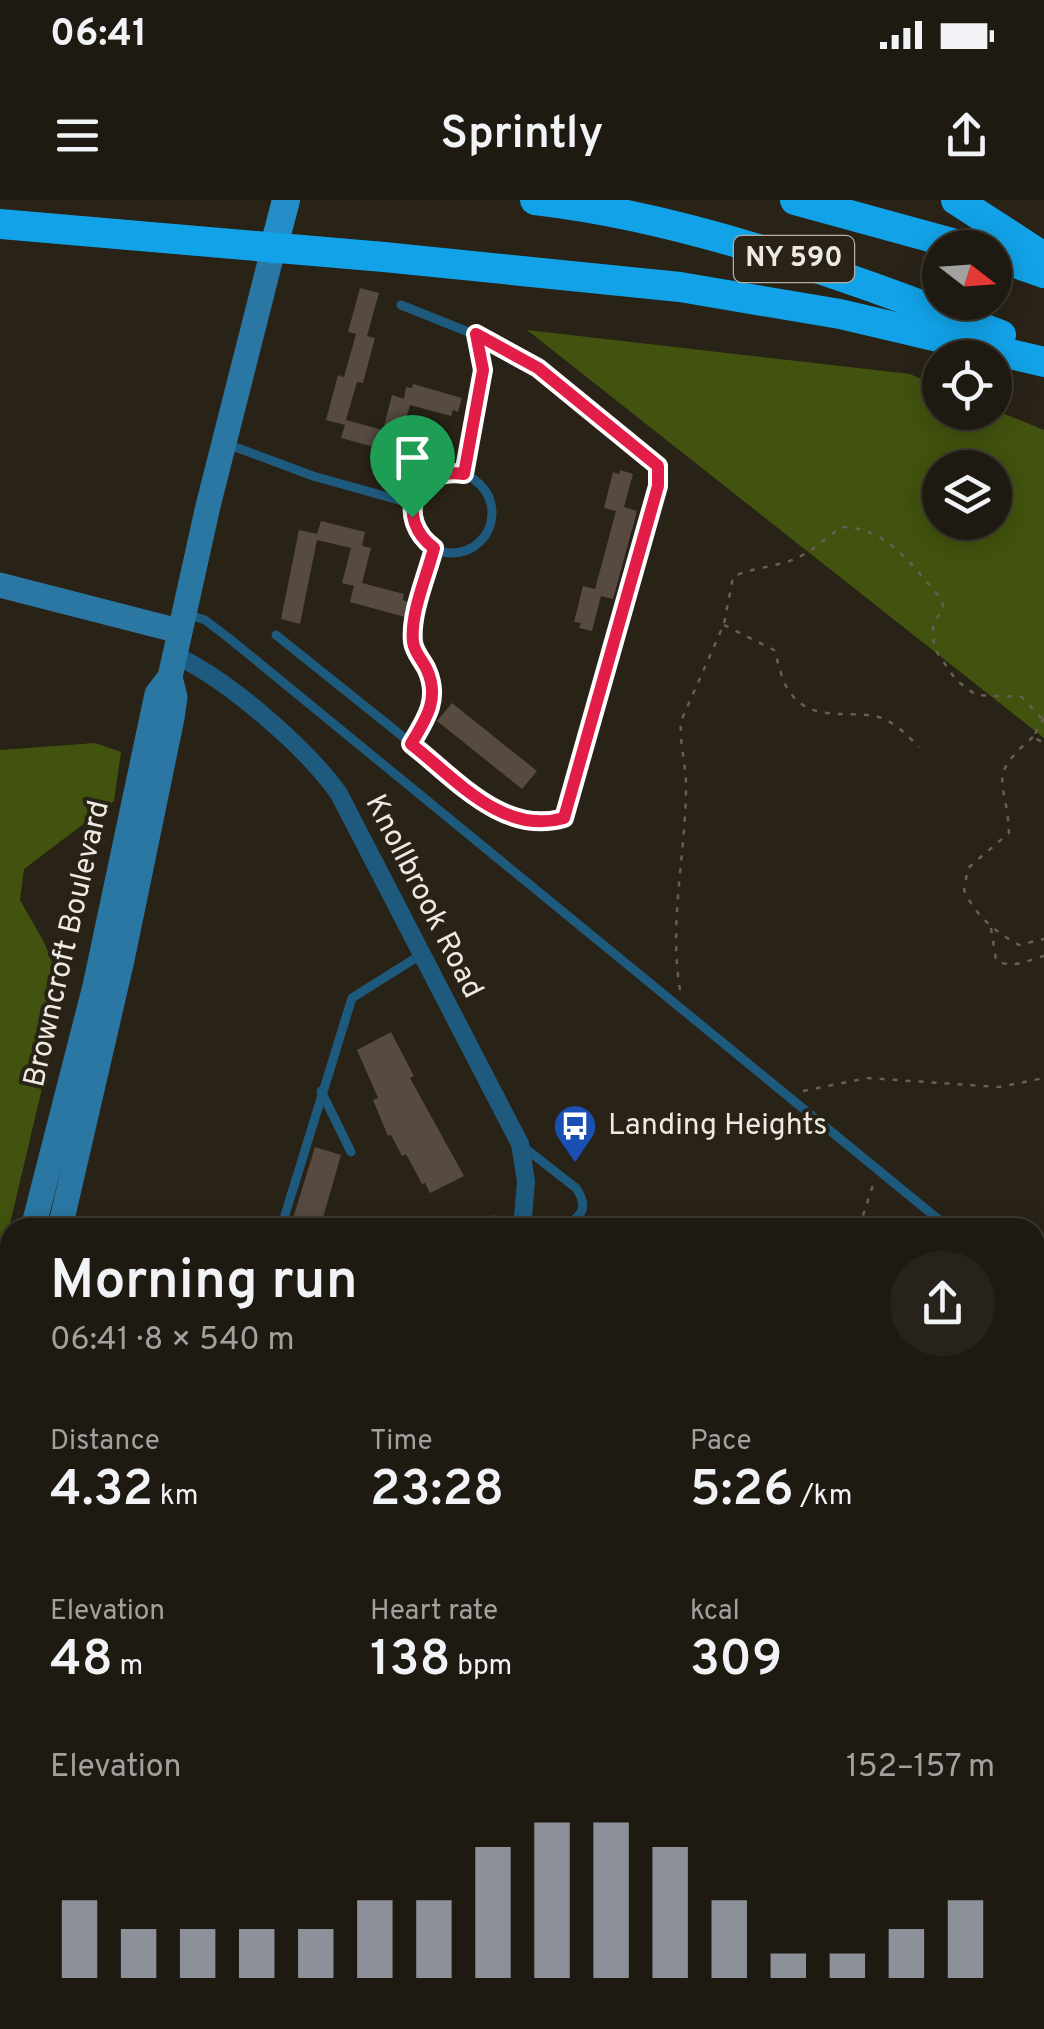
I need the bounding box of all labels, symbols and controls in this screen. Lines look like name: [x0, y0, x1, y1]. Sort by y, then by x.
text: 06:41: [50, 11, 147, 60]
text: Sprintly: [441, 107, 603, 164]
icon: menu: [50, 108, 105, 163]
icon: share: [939, 108, 994, 163]
north arrow: [922, 230, 1012, 320]
map controls: [922, 230, 1012, 540]
road number: NY 590: [734, 236, 854, 282]
button: locate: [922, 340, 1012, 430]
pin: [370, 415, 455, 518]
icon: arrive: [385, 430, 440, 485]
button: layers: [922, 450, 1012, 540]
street label: Knollbrook Road: [356, 789, 490, 1005]
street label: Browncroft Boulevard: [17, 797, 119, 1091]
bus stop icon: Landing Heights: [552, 1103, 598, 1164]
place label: Landing Heights: [608, 1108, 827, 1145]
text: Morning run: [50, 1248, 358, 1318]
button: share: [890, 1251, 995, 1356]
text: 06:41 · 8 × 540 m: [50, 1321, 294, 1361]
text: Distance: [50, 1424, 160, 1460]
text: Time: [370, 1424, 433, 1460]
text: Pace: [690, 1424, 752, 1460]
text: 4.32: [50, 1460, 153, 1523]
text: 23:28: [370, 1460, 504, 1523]
text: 5:26: [690, 1460, 794, 1523]
text: km: [153, 1479, 199, 1515]
text: /km: [794, 1479, 852, 1515]
text: Elevation: [50, 1594, 165, 1630]
text: Heart rate: [370, 1594, 498, 1630]
text: kcal: [690, 1594, 740, 1630]
text: 48: [50, 1630, 113, 1693]
text: 138: [370, 1630, 451, 1693]
text: 309: [690, 1630, 782, 1693]
text: m: [113, 1649, 143, 1685]
text: bpm: [451, 1649, 512, 1685]
text: Elevation: [50, 1748, 182, 1788]
text: 152–157 m: [846, 1748, 995, 1788]

